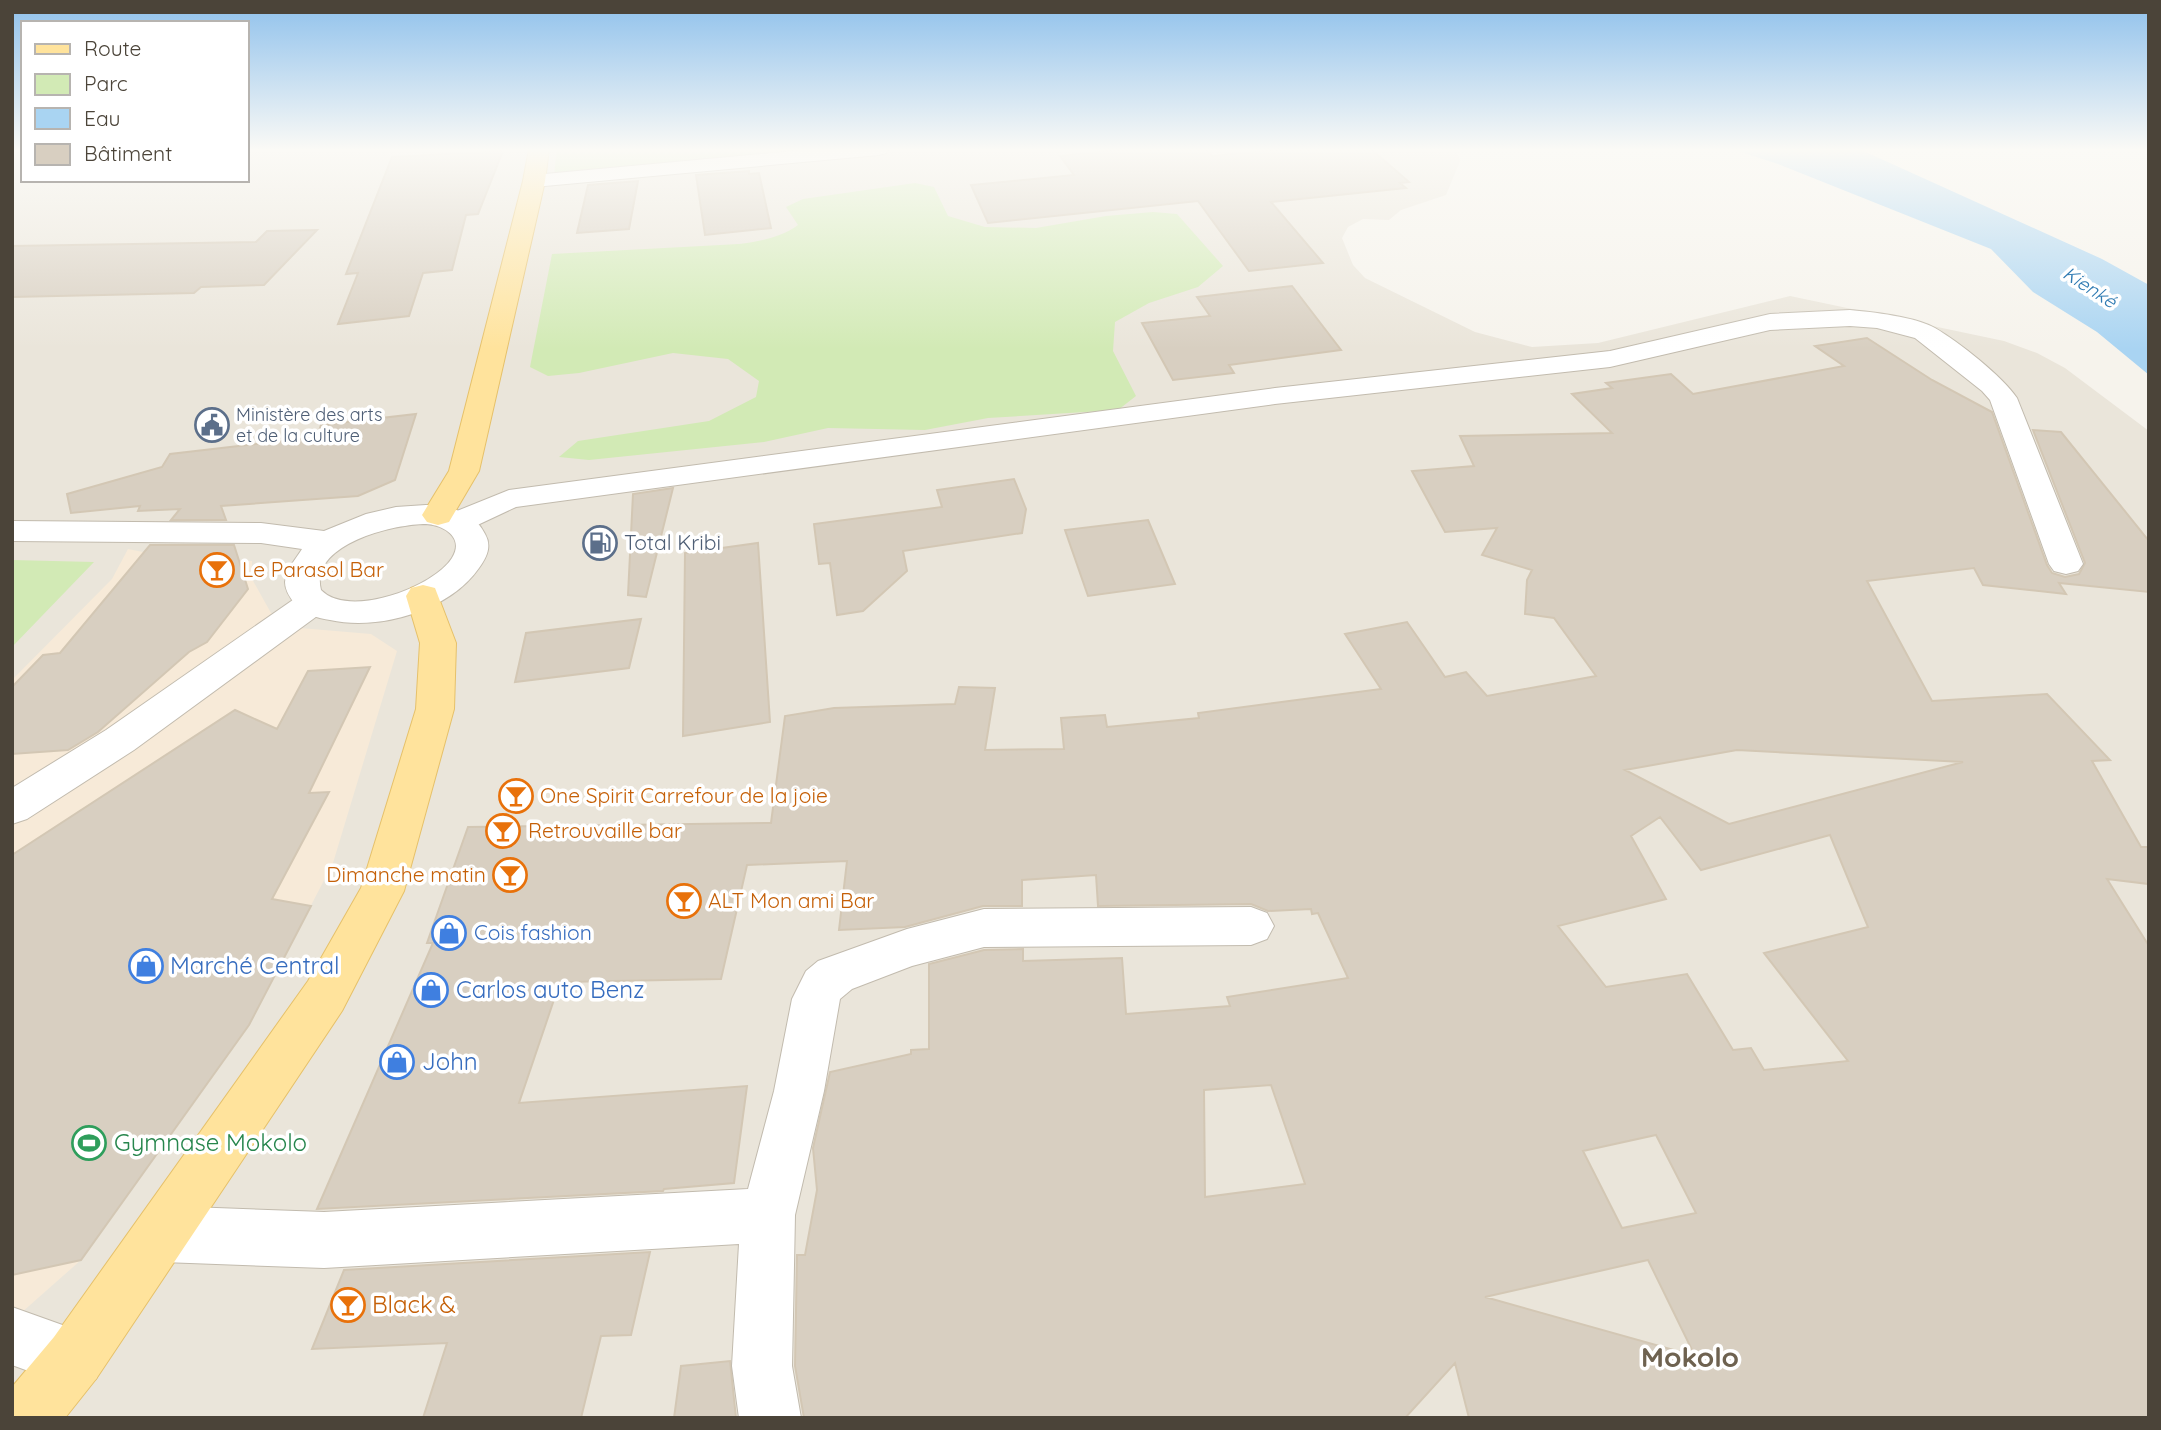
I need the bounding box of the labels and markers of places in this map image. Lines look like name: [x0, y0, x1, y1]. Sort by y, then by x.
place label: Ministère des arts et de la culture: [236, 403, 382, 447]
public building icon: Ministère des arts et de la culture: [193, 406, 231, 444]
fuel station icon: Total Kribi: [581, 524, 619, 562]
place label: Total Kribi: [624, 529, 721, 555]
bar icon: Le Parasol Bar: [198, 551, 236, 589]
place label: Le Parasol Bar: [242, 556, 384, 582]
bar icon: One Spirit Carrefour de la joie: [497, 777, 535, 815]
place label: One Spirit Carrefour de la joie: [540, 782, 828, 808]
bar icon: Retrouvaille bar: [484, 812, 522, 850]
place label: Retrouvaille bar: [528, 817, 682, 843]
bar icon: Dimanche matin: [491, 856, 529, 894]
place label: Dimanche matin: [326, 861, 486, 887]
bar icon: ALT Mon ami Bar: [665, 882, 703, 920]
place label: ALT Mon ami Bar: [708, 887, 874, 913]
shop icon: Cois fashion: [430, 914, 468, 952]
place label: Cois fashion: [474, 919, 592, 945]
shop icon: Marché Central: [127, 947, 165, 985]
place label: Marché Central: [170, 950, 340, 980]
shop icon: Carlos auto Benz: [412, 971, 450, 1009]
place label: Carlos auto Benz: [456, 974, 645, 1004]
shop icon: John: [378, 1043, 416, 1081]
place label: John: [422, 1046, 478, 1076]
sports icon: Gymnase Mokolo: [70, 1124, 108, 1162]
place label: Gymnase Mokolo: [114, 1127, 307, 1157]
bar icon: Black &: [329, 1286, 367, 1324]
place label: Black &: [372, 1289, 456, 1319]

